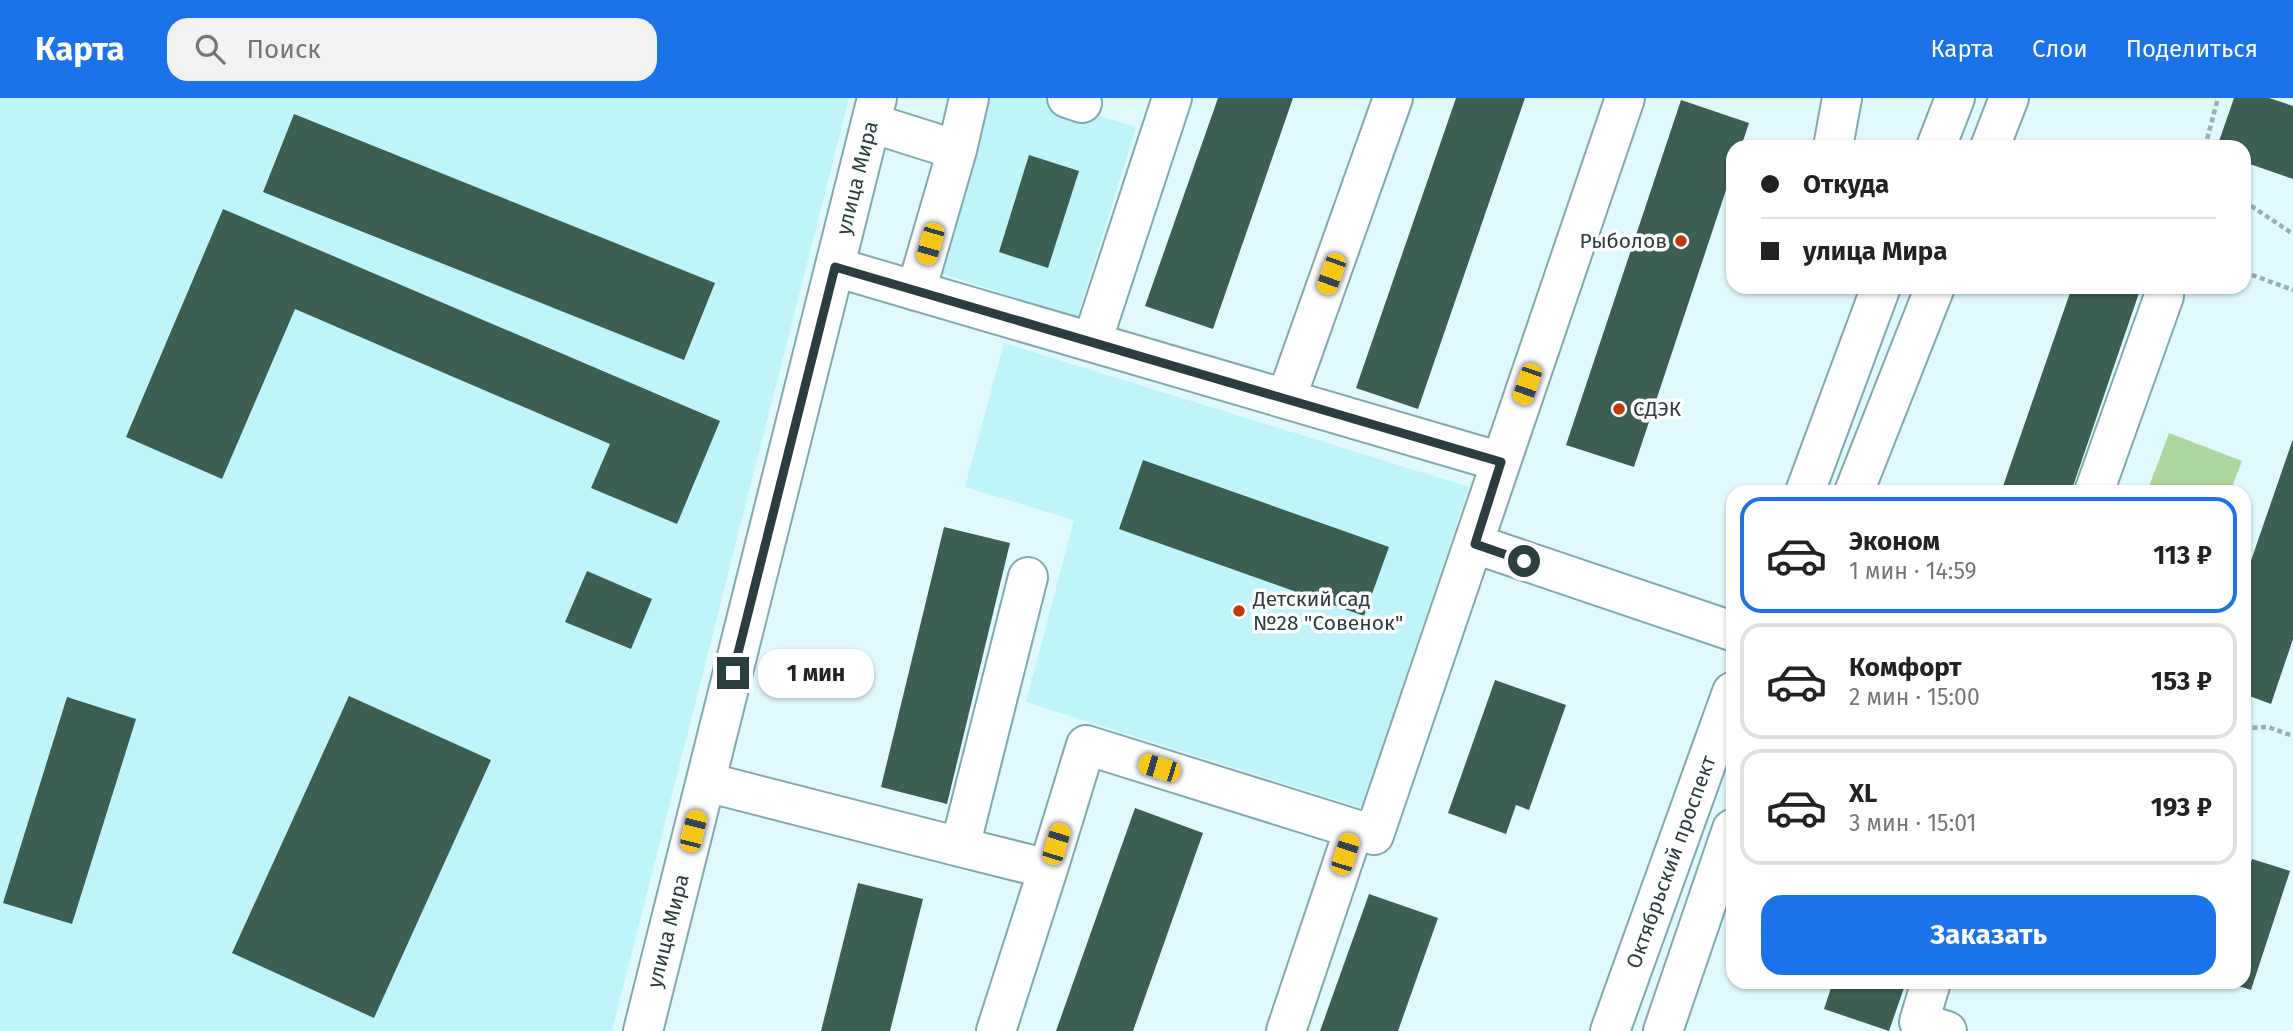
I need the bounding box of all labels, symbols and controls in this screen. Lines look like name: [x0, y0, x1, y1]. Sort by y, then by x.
search box: [167, 18, 657, 81]
text: Карта: [35, 29, 125, 69]
icon: search: [191, 30, 229, 68]
text: Поиск: [247, 34, 321, 65]
text: Карта: [1930, 35, 1994, 63]
text: Слои: [2032, 35, 2088, 63]
text: Поделиться: [2126, 35, 2258, 63]
street label: улица Мира: [830, 118, 884, 238]
text: Откуда: [1803, 169, 1889, 200]
car: [915, 221, 946, 267]
place label: Рыболов: [1579, 228, 1667, 254]
marker: Рыболов: [1673, 233, 1689, 249]
text: улица Мира: [1803, 236, 1947, 267]
car: [1314, 251, 1349, 297]
car: [1511, 361, 1544, 407]
place label: СДЭК: [1633, 396, 1682, 422]
marker: СДЭК: [1611, 401, 1627, 417]
icon: car: [1765, 524, 1828, 587]
text: Эконом: [1849, 526, 1940, 557]
text: 113 ₽: [2153, 540, 2212, 571]
route start: [1508, 545, 1540, 577]
text: 1 мин · 14:59: [1849, 557, 1977, 585]
place label: Детский сад №28 "Совенок": [1252, 586, 1403, 636]
marker: Детский сад №28 "Совенок": [1231, 603, 1247, 619]
callout: 1 мин: [758, 648, 873, 698]
icon: car: [1765, 650, 1828, 713]
text: Комфорт: [1849, 652, 1962, 683]
route end: [717, 657, 749, 689]
text: 1 мин: [787, 659, 845, 687]
text: 153 ₽: [2151, 666, 2212, 697]
text: 2 мин · 15:00: [1849, 683, 1980, 711]
car: [1136, 752, 1183, 784]
street label: Октябрьский проспект: [1620, 752, 1722, 972]
icon: car: [1765, 776, 1828, 839]
text: XL: [1849, 778, 1877, 809]
text: 193 ₽: [2151, 792, 2212, 823]
car: [678, 808, 709, 854]
text: 3 мин · 15:01: [1849, 809, 1976, 837]
car: [1040, 821, 1073, 867]
car: [1329, 831, 1362, 877]
street label: улица Мира: [641, 871, 695, 991]
button: Заказать: [1761, 895, 2216, 975]

